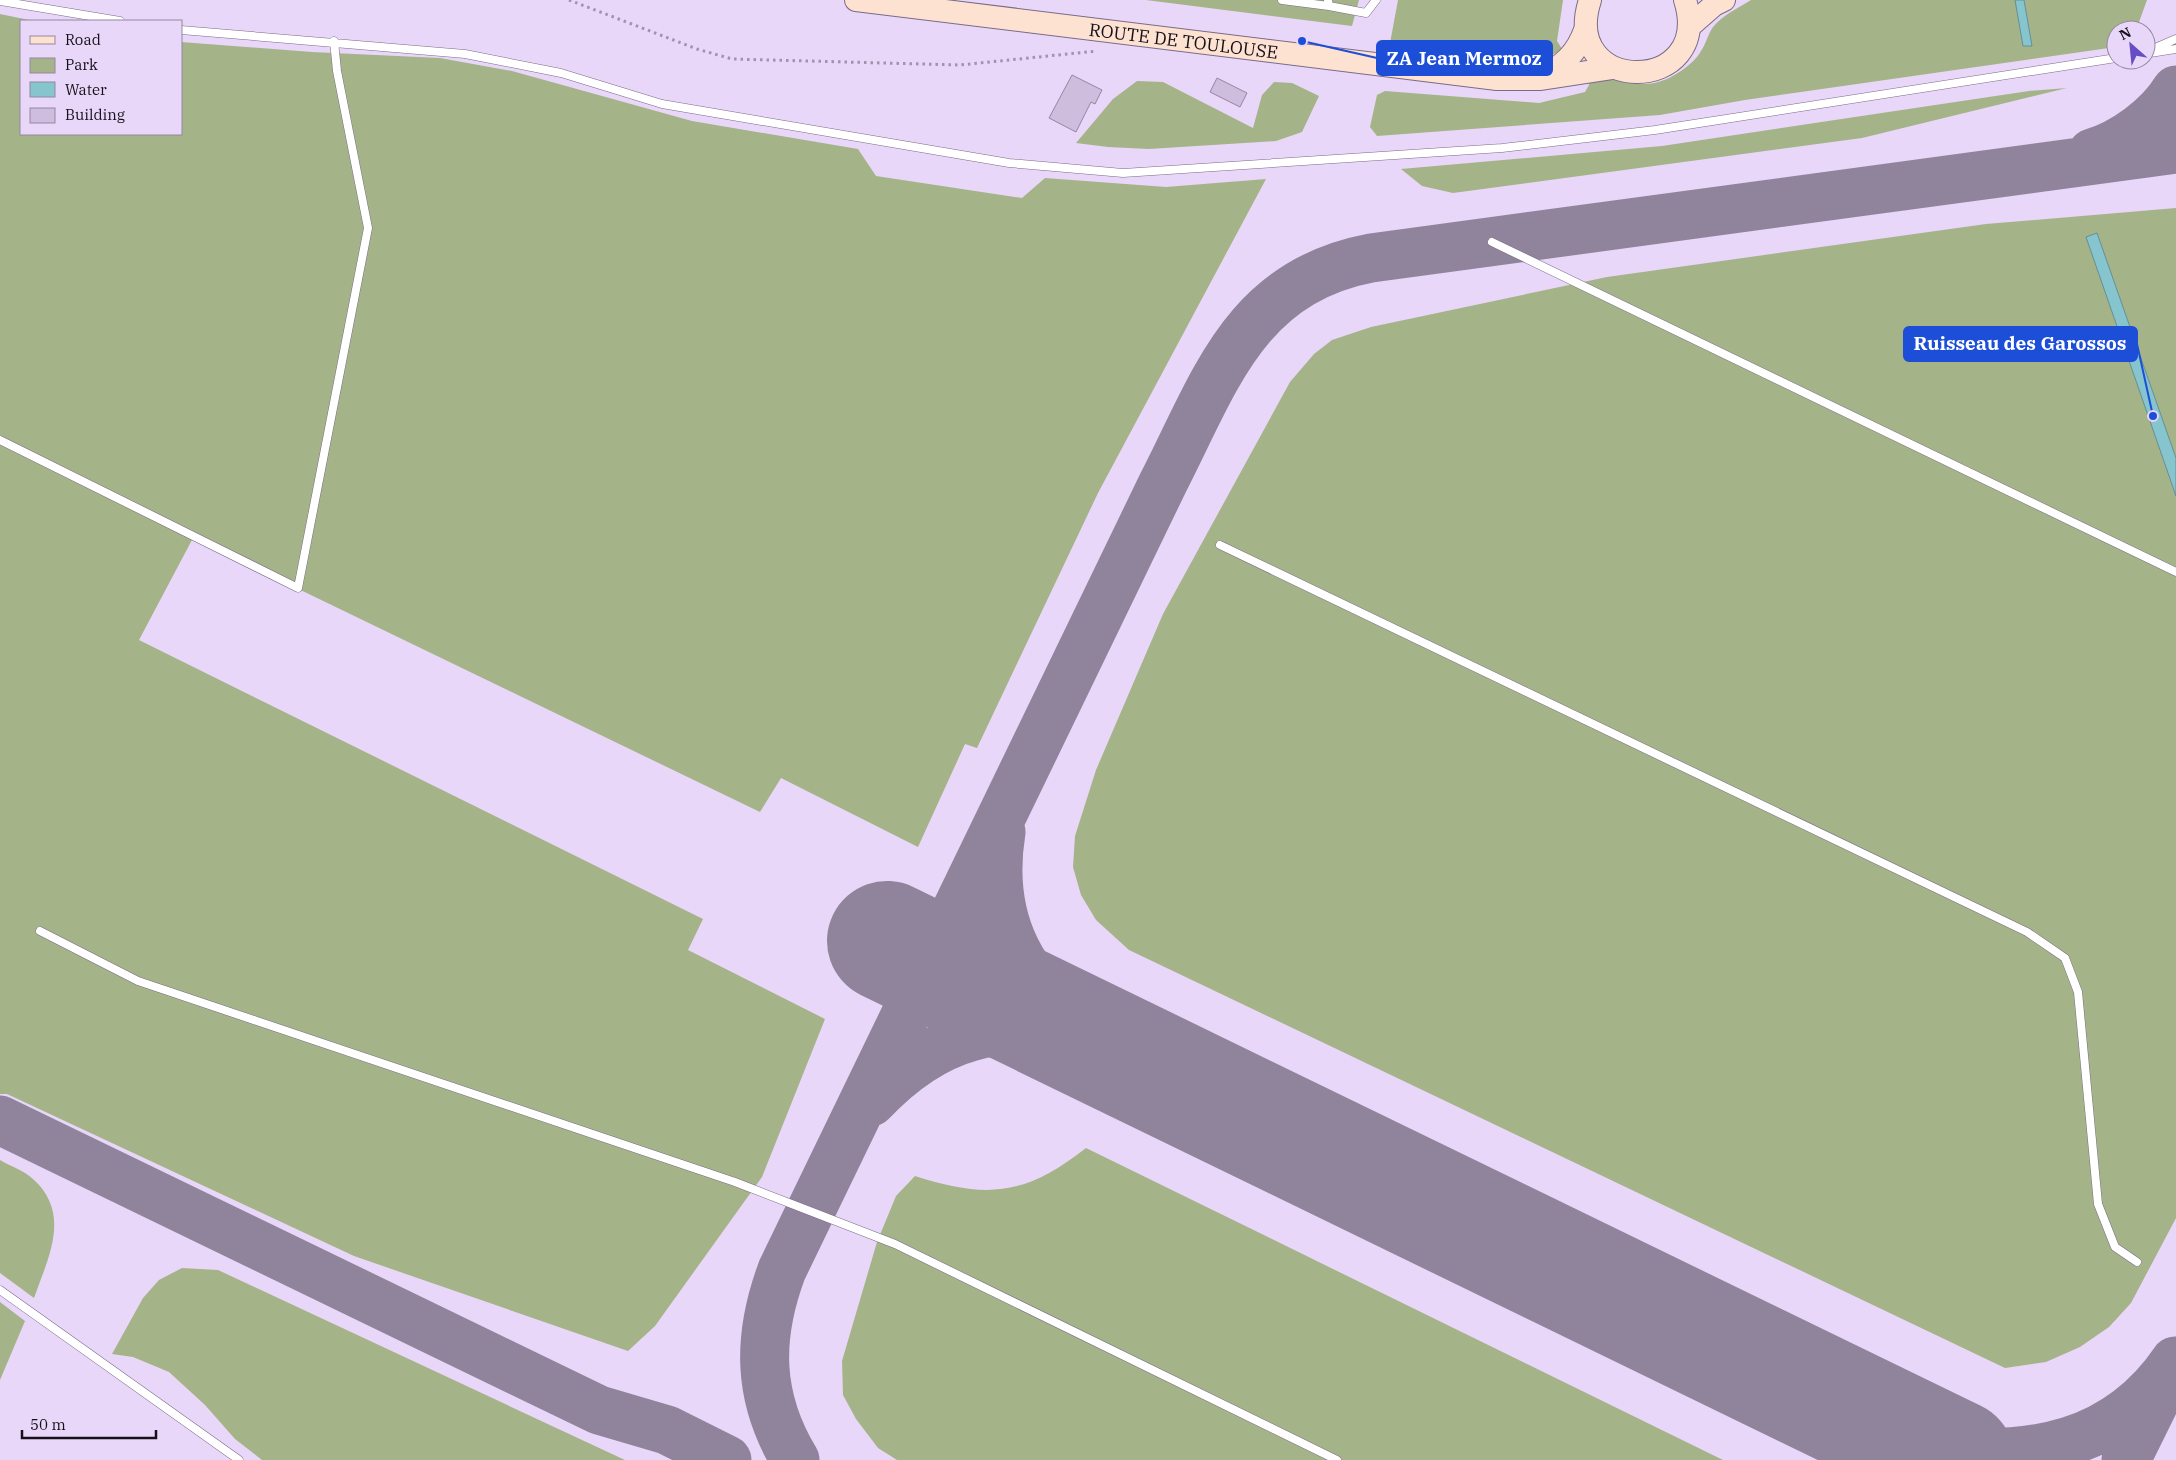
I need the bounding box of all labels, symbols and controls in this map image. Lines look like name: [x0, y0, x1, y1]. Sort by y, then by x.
street label: ROUTE DE TOULOUSE: [1088, 17, 1279, 63]
legend: [20, 20, 182, 135]
north arrow: [2106, 20, 2156, 70]
text: N: [2116, 23, 2134, 44]
text: Road: [65, 30, 101, 49]
callout: ZA Jean Mermoz: [1377, 41, 1552, 75]
text: ZA Jean Mermoz: [1387, 46, 1542, 70]
text: Park: [65, 55, 98, 74]
text: Water: [65, 80, 107, 99]
text: Building: [65, 105, 125, 124]
callout: Ruisseau des Garossos: [1904, 327, 2137, 361]
text: Ruisseau des Garossos: [1913, 331, 2127, 355]
scale bar: [22, 1408, 156, 1440]
text: 50 m: [30, 1415, 66, 1434]

